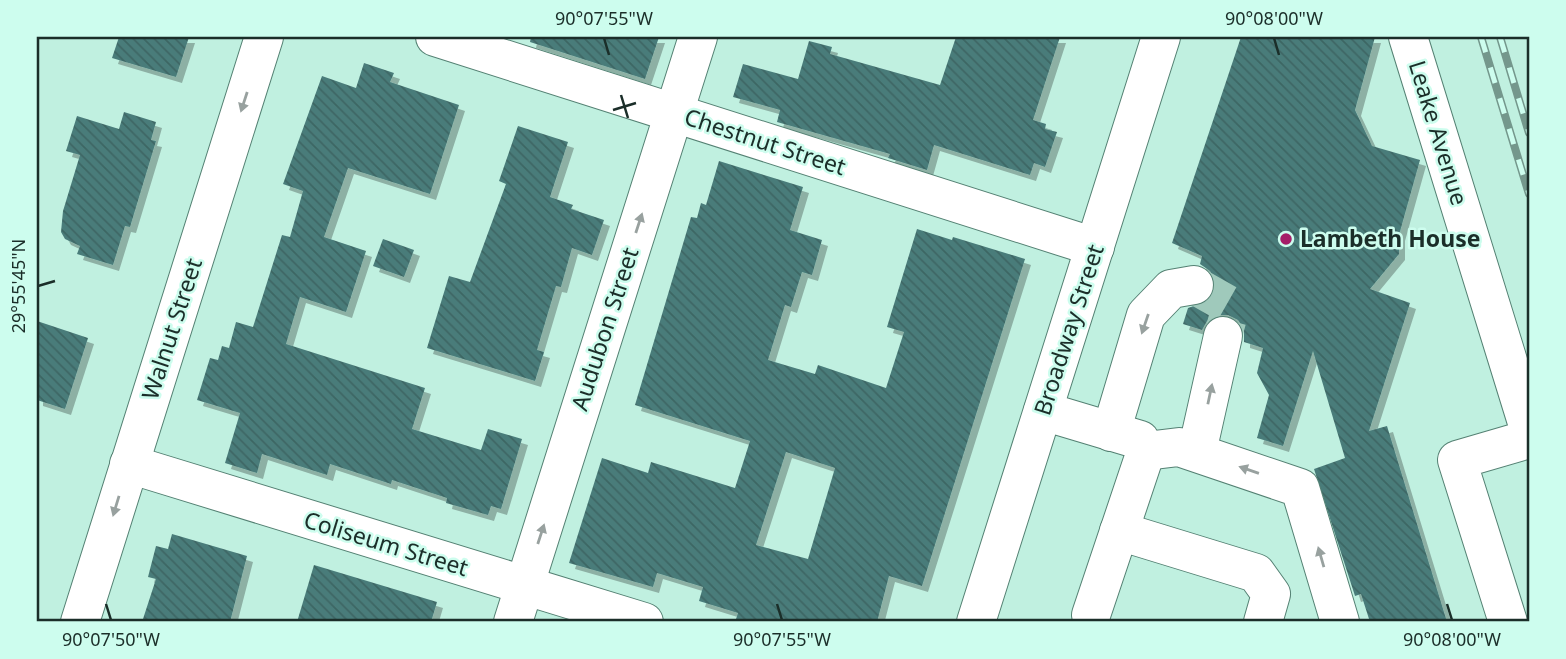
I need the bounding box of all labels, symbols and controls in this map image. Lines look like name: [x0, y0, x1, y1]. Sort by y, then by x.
text: 90°07'55"W: [555, 6, 653, 30]
text: 90°08'00"W: [1225, 6, 1323, 30]
street label: Leake Avenue: [1402, 56, 1476, 209]
one-way arrow: [238, 91, 249, 112]
street label: Chestnut Street: [680, 100, 850, 182]
one-way arrow: [634, 213, 644, 234]
place label: Lambeth House: [1300, 222, 1480, 254]
marker: Lambeth House: [1278, 231, 1294, 247]
text: 29°55'45"N: [6, 239, 30, 333]
street label: Broadway Street: [1025, 240, 1111, 419]
street label: Audubon Street: [563, 243, 645, 414]
street label: Walnut Street: [133, 254, 209, 403]
one-way arrow: [1139, 314, 1150, 335]
one-way arrow: [1204, 383, 1215, 405]
one-way arrow: [1238, 464, 1259, 475]
one-way arrow: [110, 495, 121, 516]
street label: Coliseum Street: [300, 503, 472, 583]
one-way arrow: [536, 523, 546, 544]
one-way arrow: [1315, 546, 1325, 567]
text: 90°07'50"W: [62, 627, 160, 651]
text: 90°07'55"W: [733, 627, 831, 651]
text: 90°08'00"W: [1403, 627, 1501, 651]

